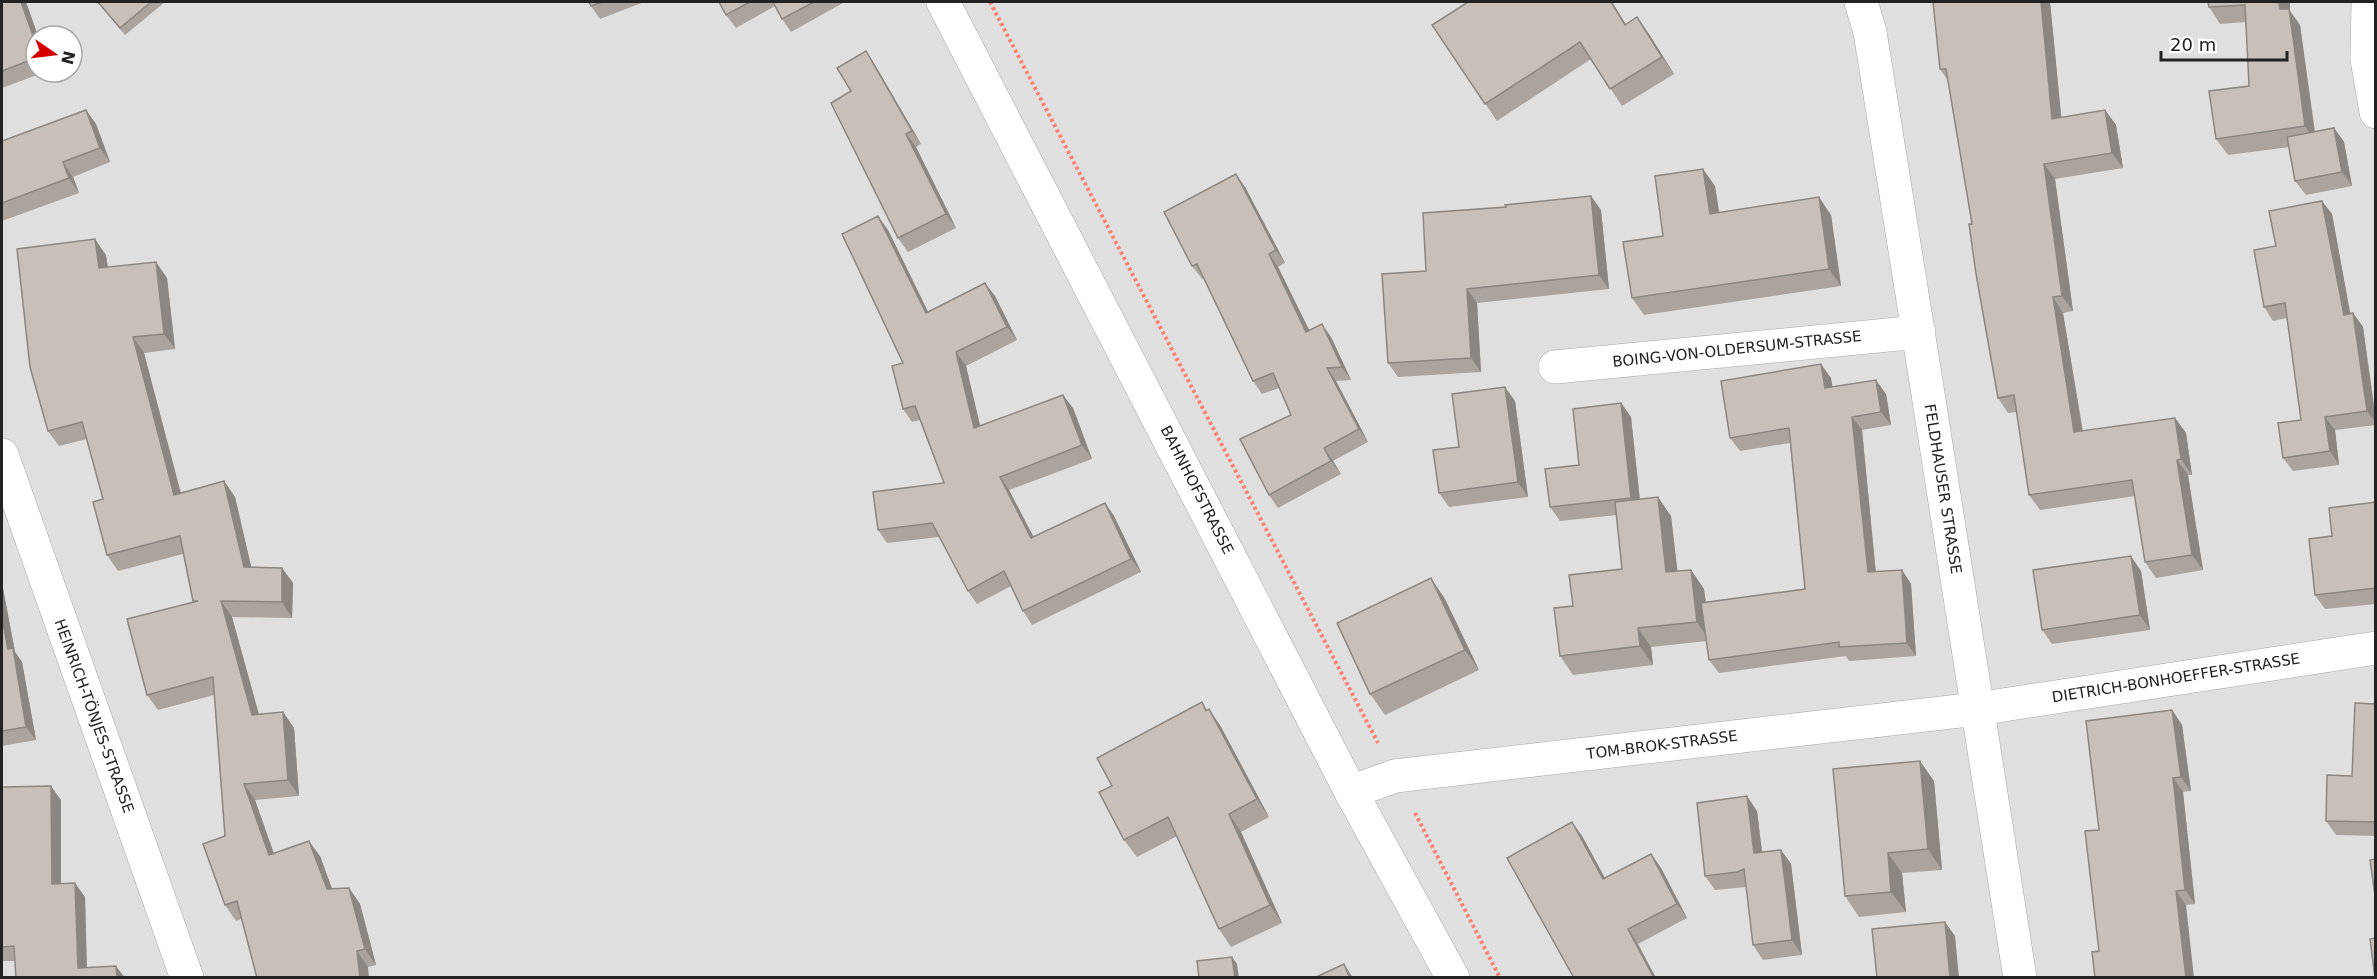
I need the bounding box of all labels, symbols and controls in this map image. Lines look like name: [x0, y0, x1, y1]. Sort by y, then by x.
north arrow: [24, 24, 84, 84]
scale bar: [2161, 24, 2287, 62]
text: 20 m: [2170, 34, 2216, 55]
text: N: [57, 49, 79, 66]
street label: BOING-VON-OLDERSUM-STRASSE: [1612, 327, 1862, 371]
street label: FELDHAUSER STRASSE: [1921, 403, 1965, 575]
street label: BAHNHOFSTRASSE: [1157, 423, 1237, 557]
street label: HEINRICH-TÖNJES-STRASSE: [50, 616, 139, 816]
street label: DIETRICH-BONHOEFFER-STRASSE: [2051, 649, 2301, 707]
street label: TOM-BROK-STRASSE: [1584, 727, 1739, 763]

